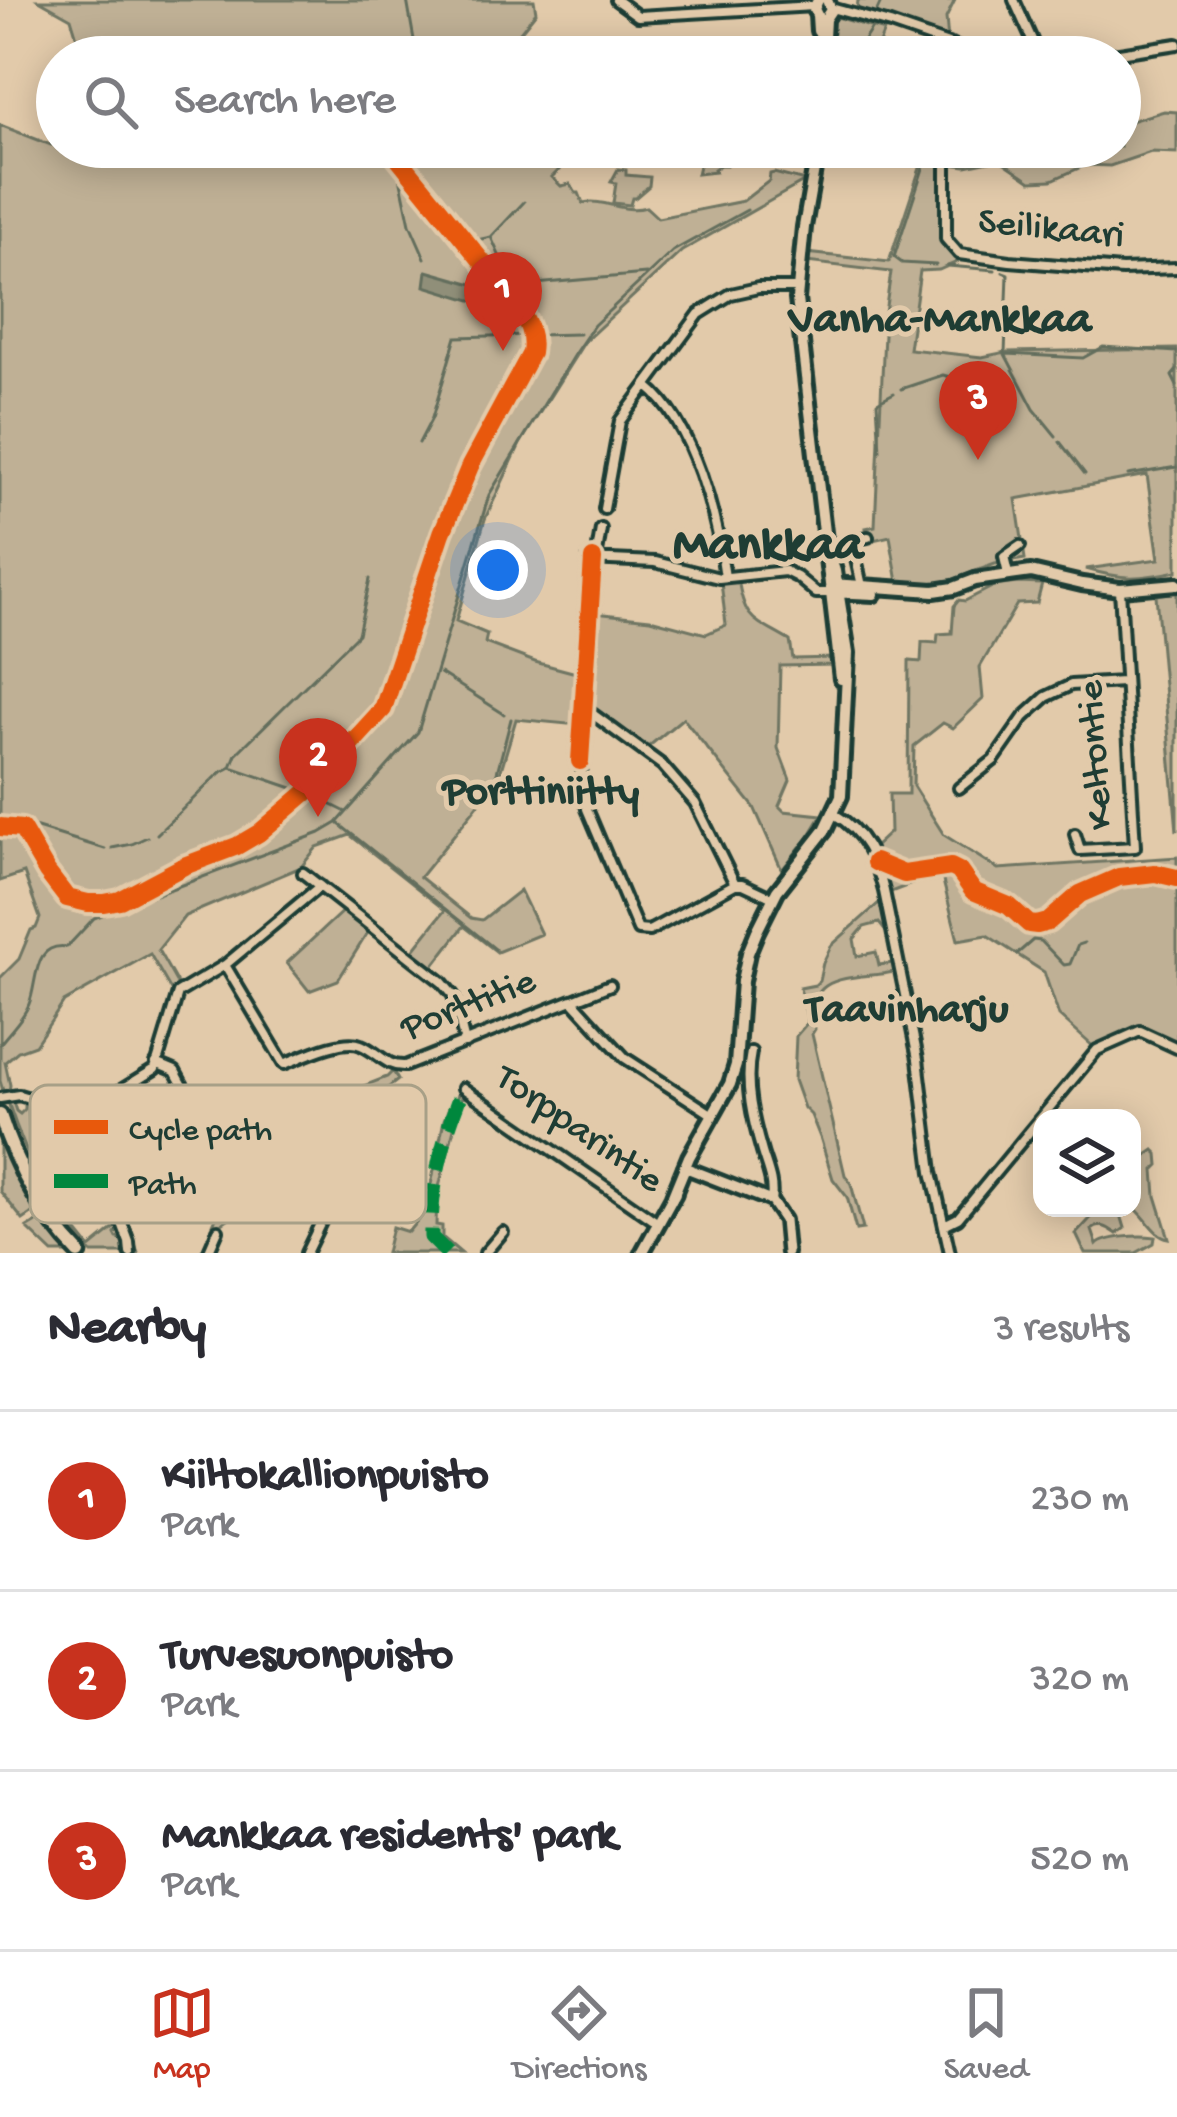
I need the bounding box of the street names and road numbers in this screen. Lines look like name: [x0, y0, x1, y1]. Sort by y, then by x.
street label: Seilikaari: [976, 200, 1126, 262]
street label: Keltontie: [1070, 678, 1126, 831]
street label: Porttitie: [393, 960, 544, 1054]
street label: Torpparintie: [484, 1055, 672, 1206]

